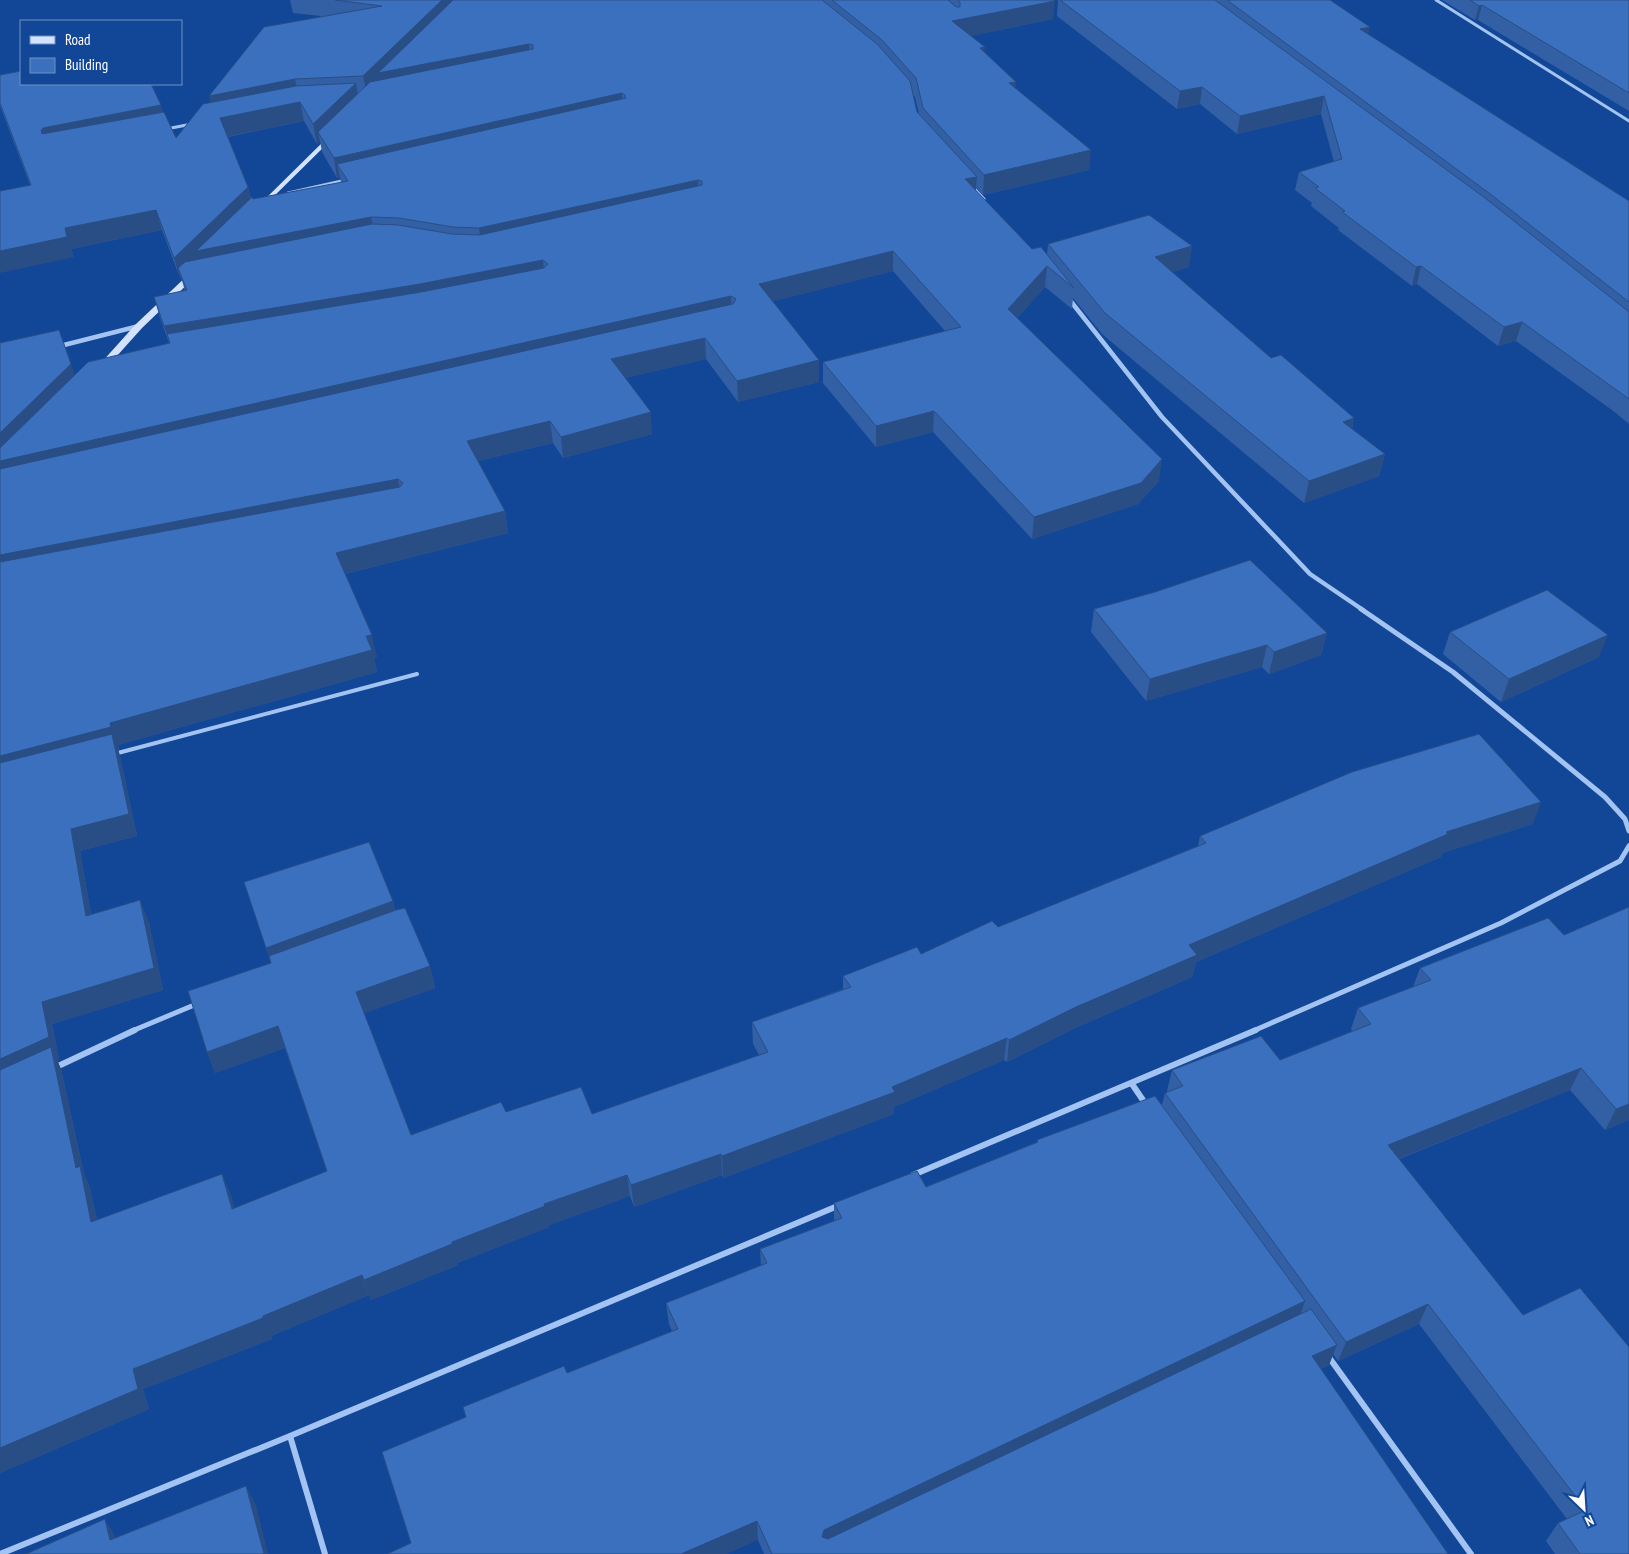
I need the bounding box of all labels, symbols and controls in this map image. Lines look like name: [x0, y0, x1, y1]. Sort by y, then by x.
legend: [20, 20, 182, 85]
text: Road: [65, 30, 91, 49]
text: Building: [65, 55, 108, 74]
north arrow: [1559, 1484, 1609, 1534]
text: N: [1582, 1511, 1597, 1531]

